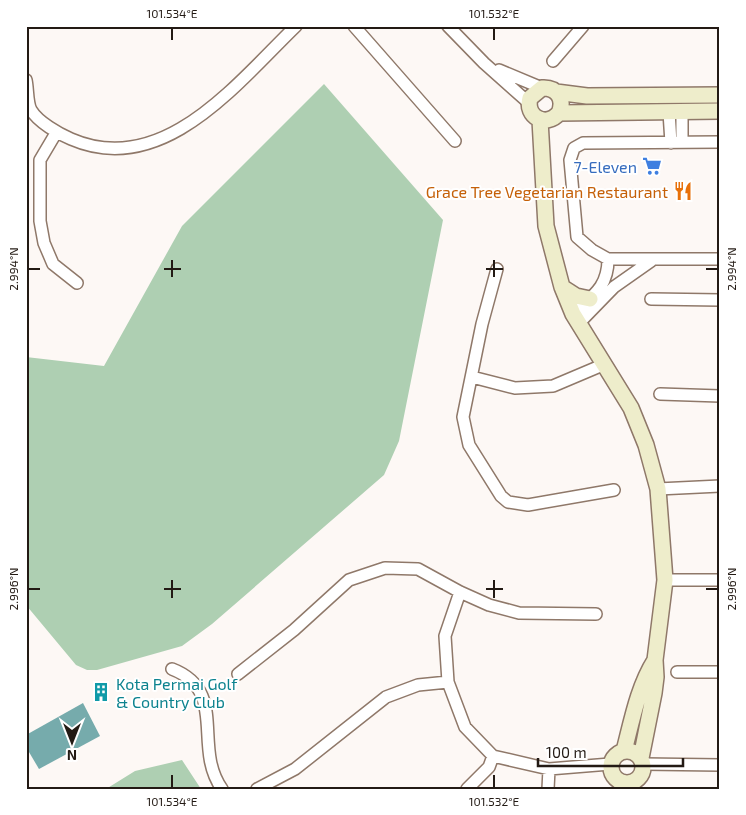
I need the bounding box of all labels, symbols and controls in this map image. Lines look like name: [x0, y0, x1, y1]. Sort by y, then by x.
text: 101.534°E: [146, 6, 198, 20]
text: 101.532°E: [469, 6, 520, 20]
supermarket icon: 7-Eleven: [641, 155, 663, 177]
place label: 7-Eleven: [573, 157, 637, 176]
restaurant icon: Grace Tree Vegetarian Restaurant: [672, 180, 694, 202]
place label: Grace Tree Vegetarian Restaurant: [426, 182, 668, 201]
text: 2.994°N: [6, 247, 20, 291]
text: 2.994°N: [724, 247, 738, 291]
text: 2.996°N: [6, 568, 20, 610]
text: 2.996°N: [724, 568, 738, 610]
place label: Kota Permai Golf & Country Club: [116, 674, 238, 711]
building icon: Kota Permai Golf & Country Club: [90, 681, 112, 703]
north arrow: [48, 718, 98, 768]
scale bar: [538, 735, 684, 767]
text: 100 m: [546, 743, 587, 761]
text: N: [67, 747, 77, 764]
text: 101.534°E: [146, 794, 198, 808]
text: 101.532°E: [469, 794, 520, 808]

